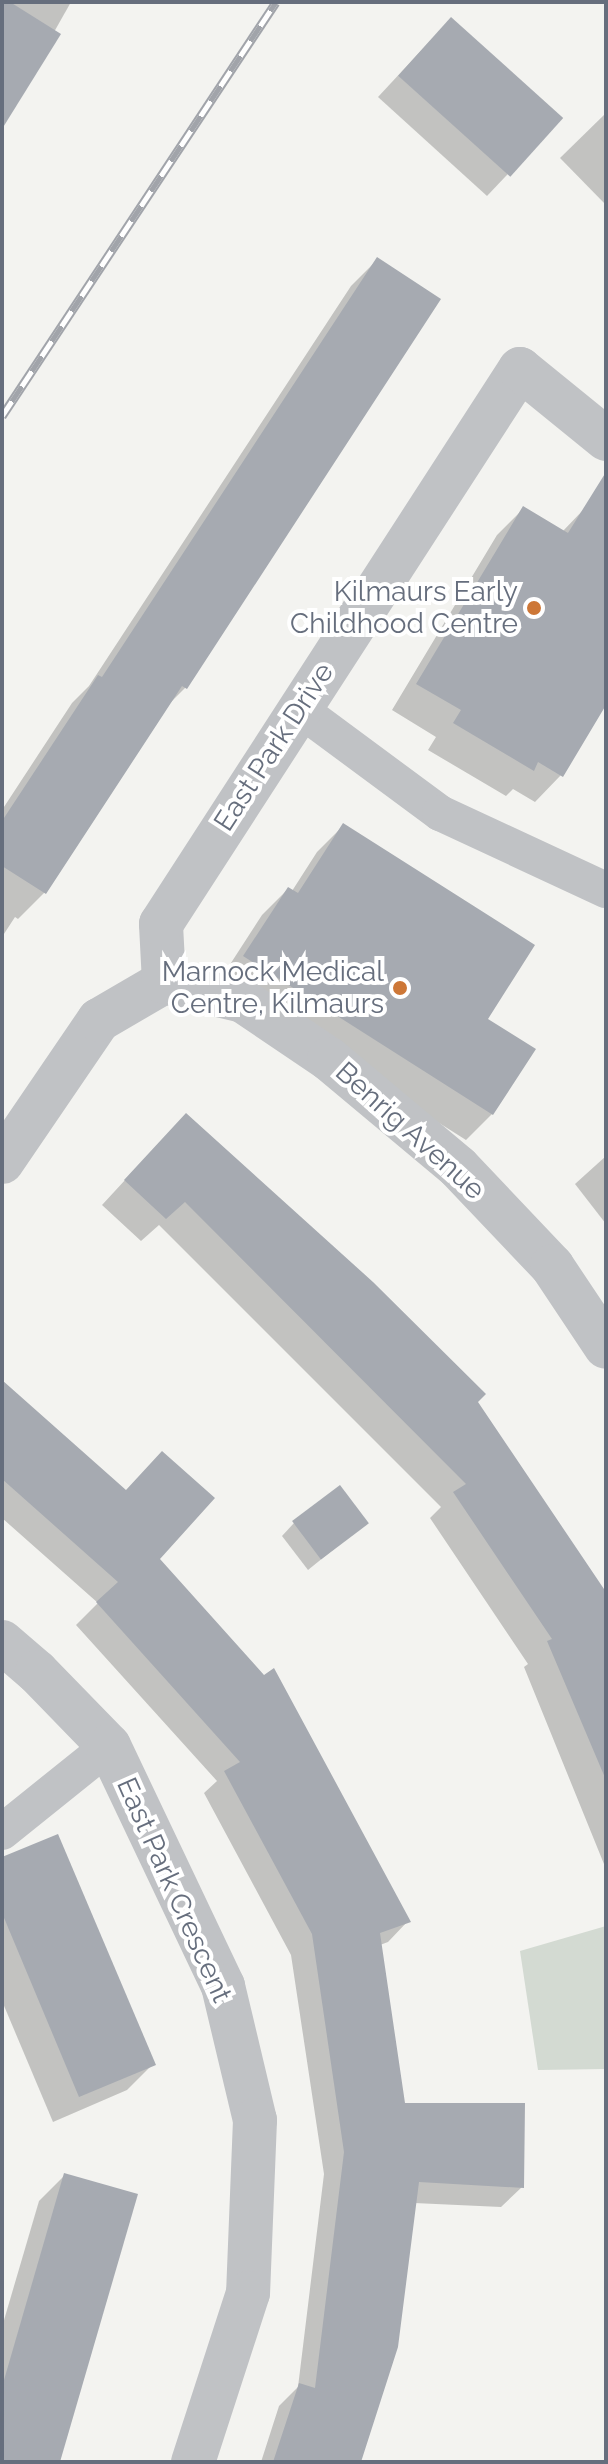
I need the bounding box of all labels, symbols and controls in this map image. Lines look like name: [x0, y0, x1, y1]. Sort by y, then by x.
place label: Kilmaurs Early Childhood Centre: [290, 575, 518, 641]
marker: Kilmaurs Early Childhood Centre: [525, 599, 543, 617]
street label: East Park Drive: [207, 657, 341, 837]
place label: Marnock Medical Centre, Kilmaurs: [162, 955, 384, 1021]
marker: Marnock Medical Centre, Kilmaurs: [391, 979, 409, 997]
street label: Benrig Avenue: [328, 1055, 492, 1207]
street label: East Park Crescent: [109, 1772, 239, 2008]

